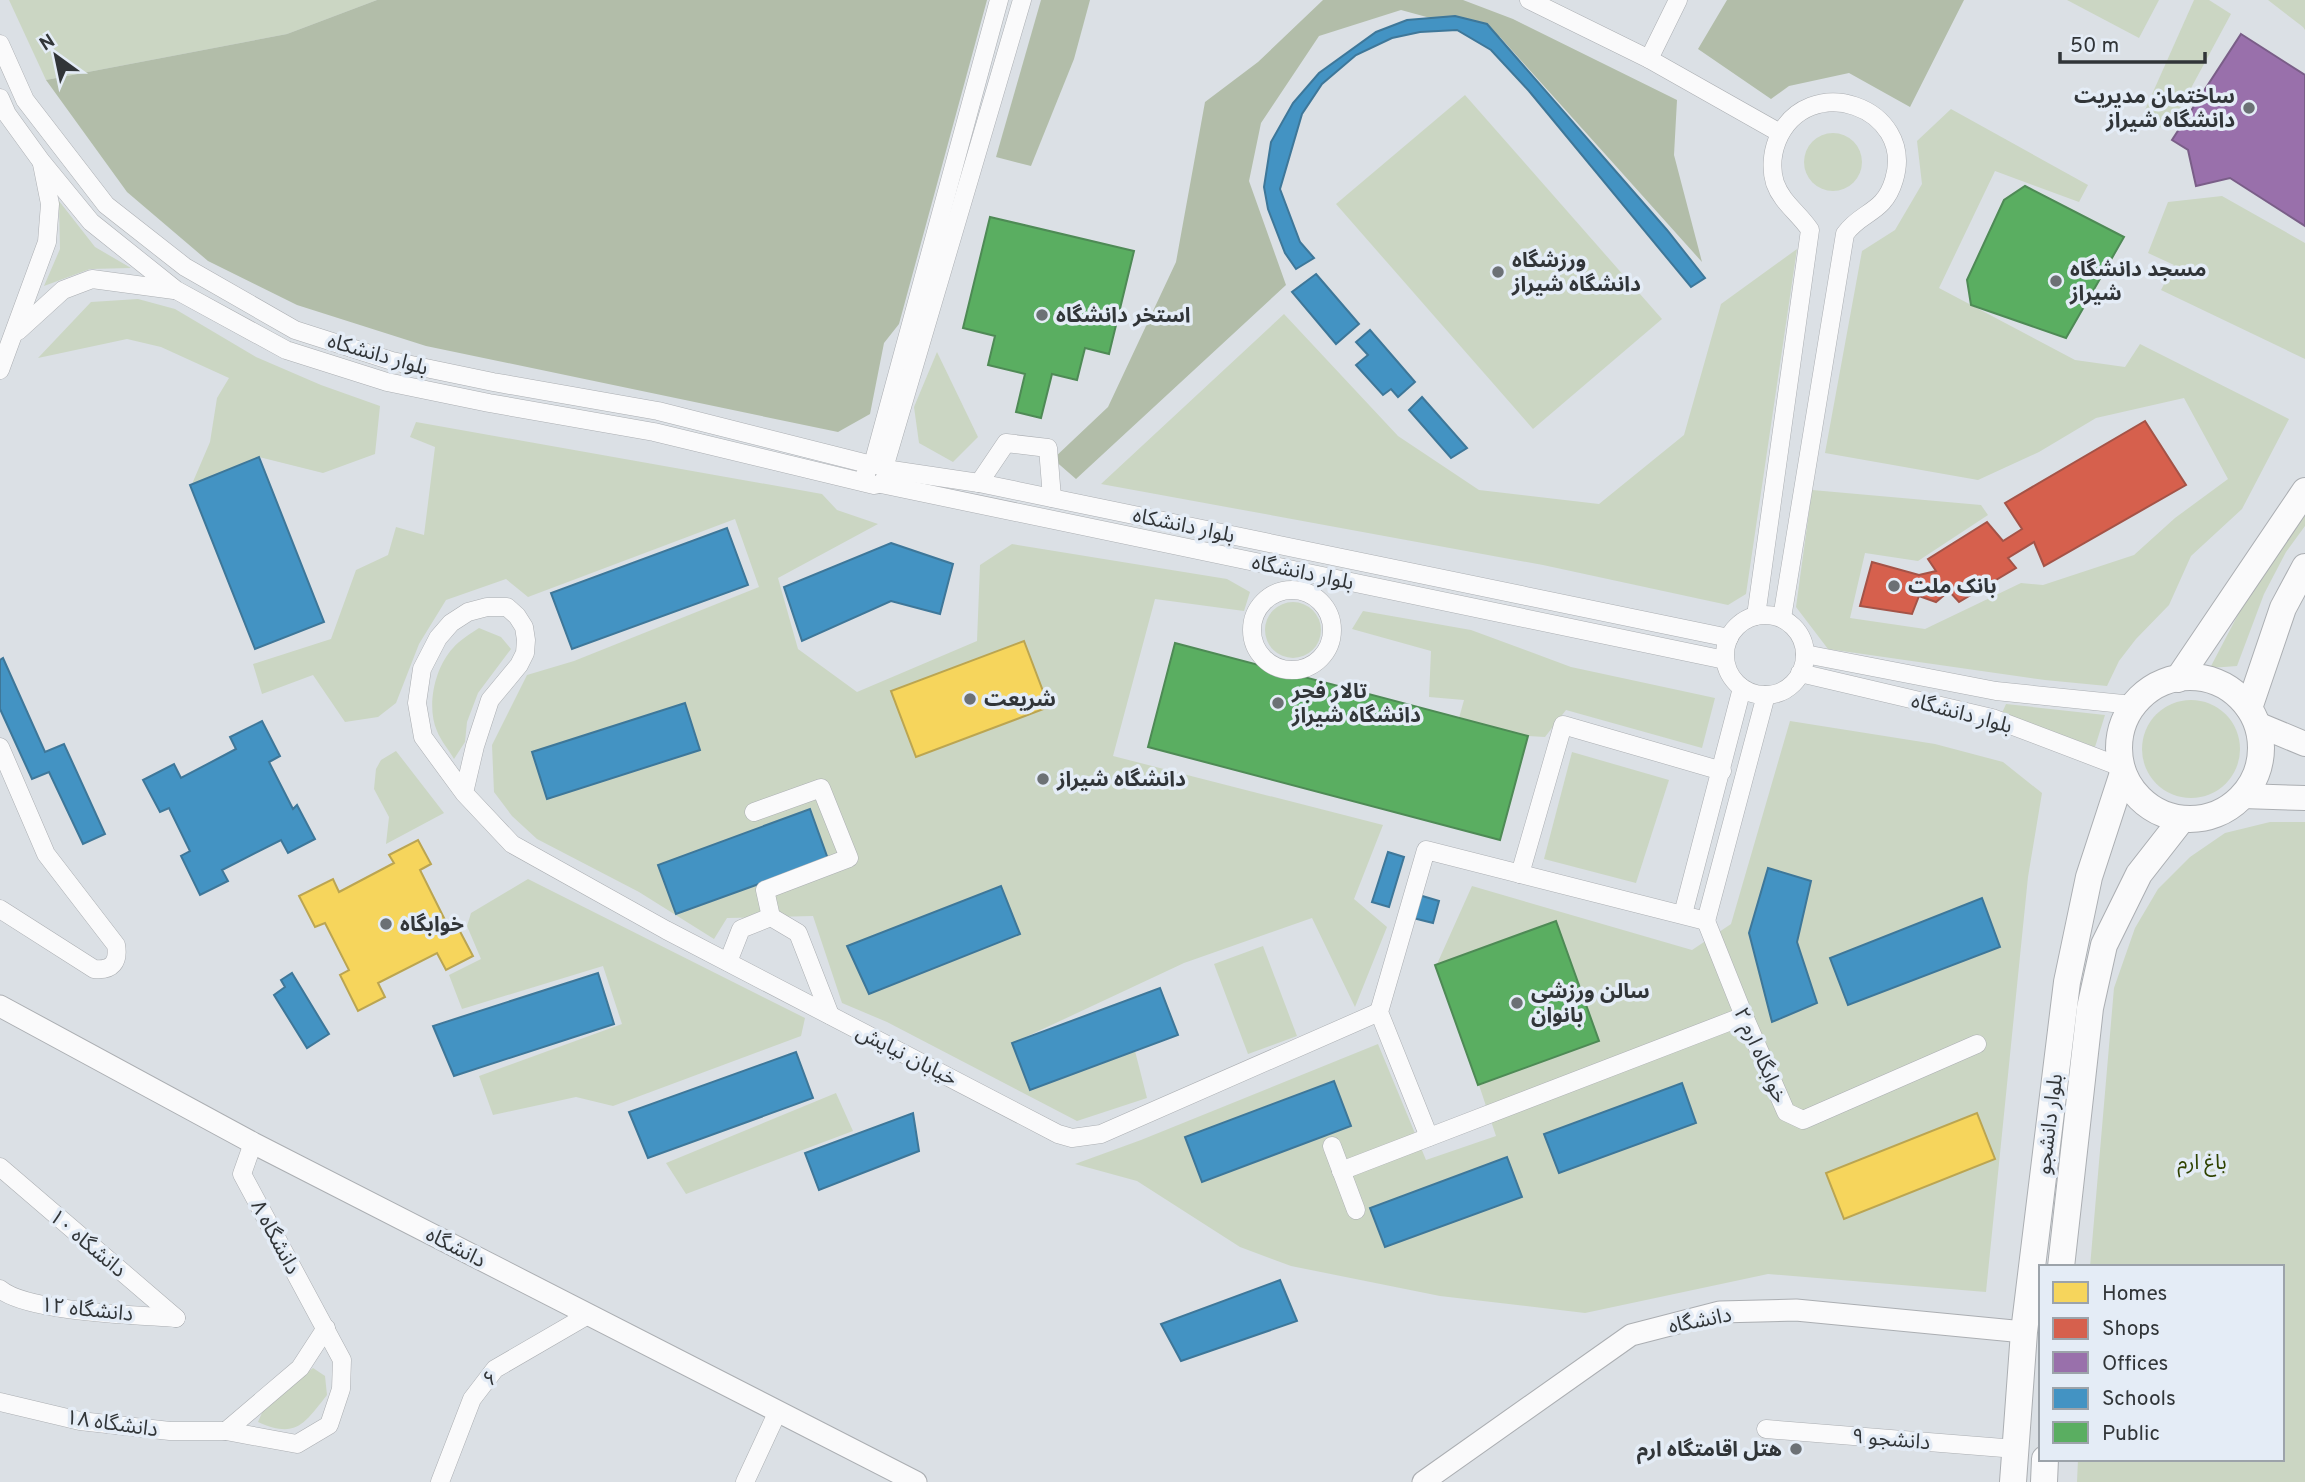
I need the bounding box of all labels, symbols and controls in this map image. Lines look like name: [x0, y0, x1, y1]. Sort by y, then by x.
north arrow: [21, 21, 91, 91]
scale bar: [2060, 21, 2205, 65]
text: N: [36, 30, 60, 57]
text: 50 m: [2070, 33, 2119, 60]
place label: ساختمان مدیریت دانشگاه شیراز: [2074, 84, 2235, 135]
marker: ساختمان مدیریت دانشگاه شیراز: [2241, 100, 2257, 116]
place label: ورزشگاه دانشگاه شیراز: [1511, 248, 1641, 299]
place label: مسجد دانشگاه شیراز: [2069, 257, 2206, 308]
marker: ورزشگاه دانشگاه شیراز: [1490, 264, 1506, 280]
marker: مسجد دانشگاه شیراز: [2048, 273, 2064, 289]
place label: استخر دانشگاه: [1056, 303, 1191, 330]
marker: استخر دانشگاه: [1034, 307, 1050, 323]
street label: بلوار دانشکاه: [324, 328, 431, 383]
street label: بلوار دانشکاه: [1130, 503, 1237, 550]
street label: بلوار دانشگاه: [1249, 550, 1356, 597]
place label: بانک ملت: [1908, 574, 1997, 601]
marker: بانک ملت: [1886, 578, 1902, 594]
place label: تالار فجر دانشگاه شیراز: [1291, 679, 1421, 730]
place label: شریعت: [984, 687, 1056, 714]
street label: بلوار دانشگاه: [1908, 688, 2015, 741]
marker: شریعت: [962, 691, 978, 707]
marker: تالار فجر دانشگاه شیراز: [1270, 695, 1286, 711]
place label: دانشگاه شیراز: [1056, 767, 1186, 794]
marker: دانشگاه شیراز: [1035, 771, 1051, 787]
place label: خوابگاه: [400, 912, 464, 939]
marker: خوابگاه: [378, 916, 394, 932]
place label: سالن ورزشی بانوان: [1531, 979, 1650, 1030]
marker: سالن ورزشی بانوان: [1509, 995, 1525, 1011]
street label: خوابگاه ارم ۲: [1726, 1003, 1793, 1108]
street label: خیابان نیایش: [851, 1019, 961, 1093]
street label: بلوار دانشجو: [2031, 1072, 2070, 1176]
park label: باغ ارم: [2177, 1150, 2227, 1178]
street label: ۸ دانشگاه: [244, 1196, 306, 1280]
street label: ۱۰ دانشگاه: [43, 1204, 131, 1284]
street label: دانشگاه: [421, 1222, 490, 1275]
legend: [2039, 1265, 2284, 1461]
text: Homes: [2102, 1281, 2167, 1308]
street label: ۱۲ دانشگاه: [39, 1292, 134, 1329]
street label: دانشگاه: [1666, 1302, 1734, 1341]
text: Shops: [2102, 1316, 2160, 1343]
text: Offices: [2102, 1351, 2168, 1378]
street label: ۶: [477, 1365, 505, 1393]
text: Schools: [2102, 1386, 2176, 1413]
street label: ۱۸ دانشگاه: [64, 1405, 160, 1444]
text: Public: [2102, 1421, 2160, 1448]
street label: ۹ دانشجو: [1850, 1424, 1931, 1457]
place label: هتل اقامتگاه ارم: [1637, 1437, 1782, 1465]
marker: هتل اقامتگاه ارم: [1788, 1441, 1804, 1457]

